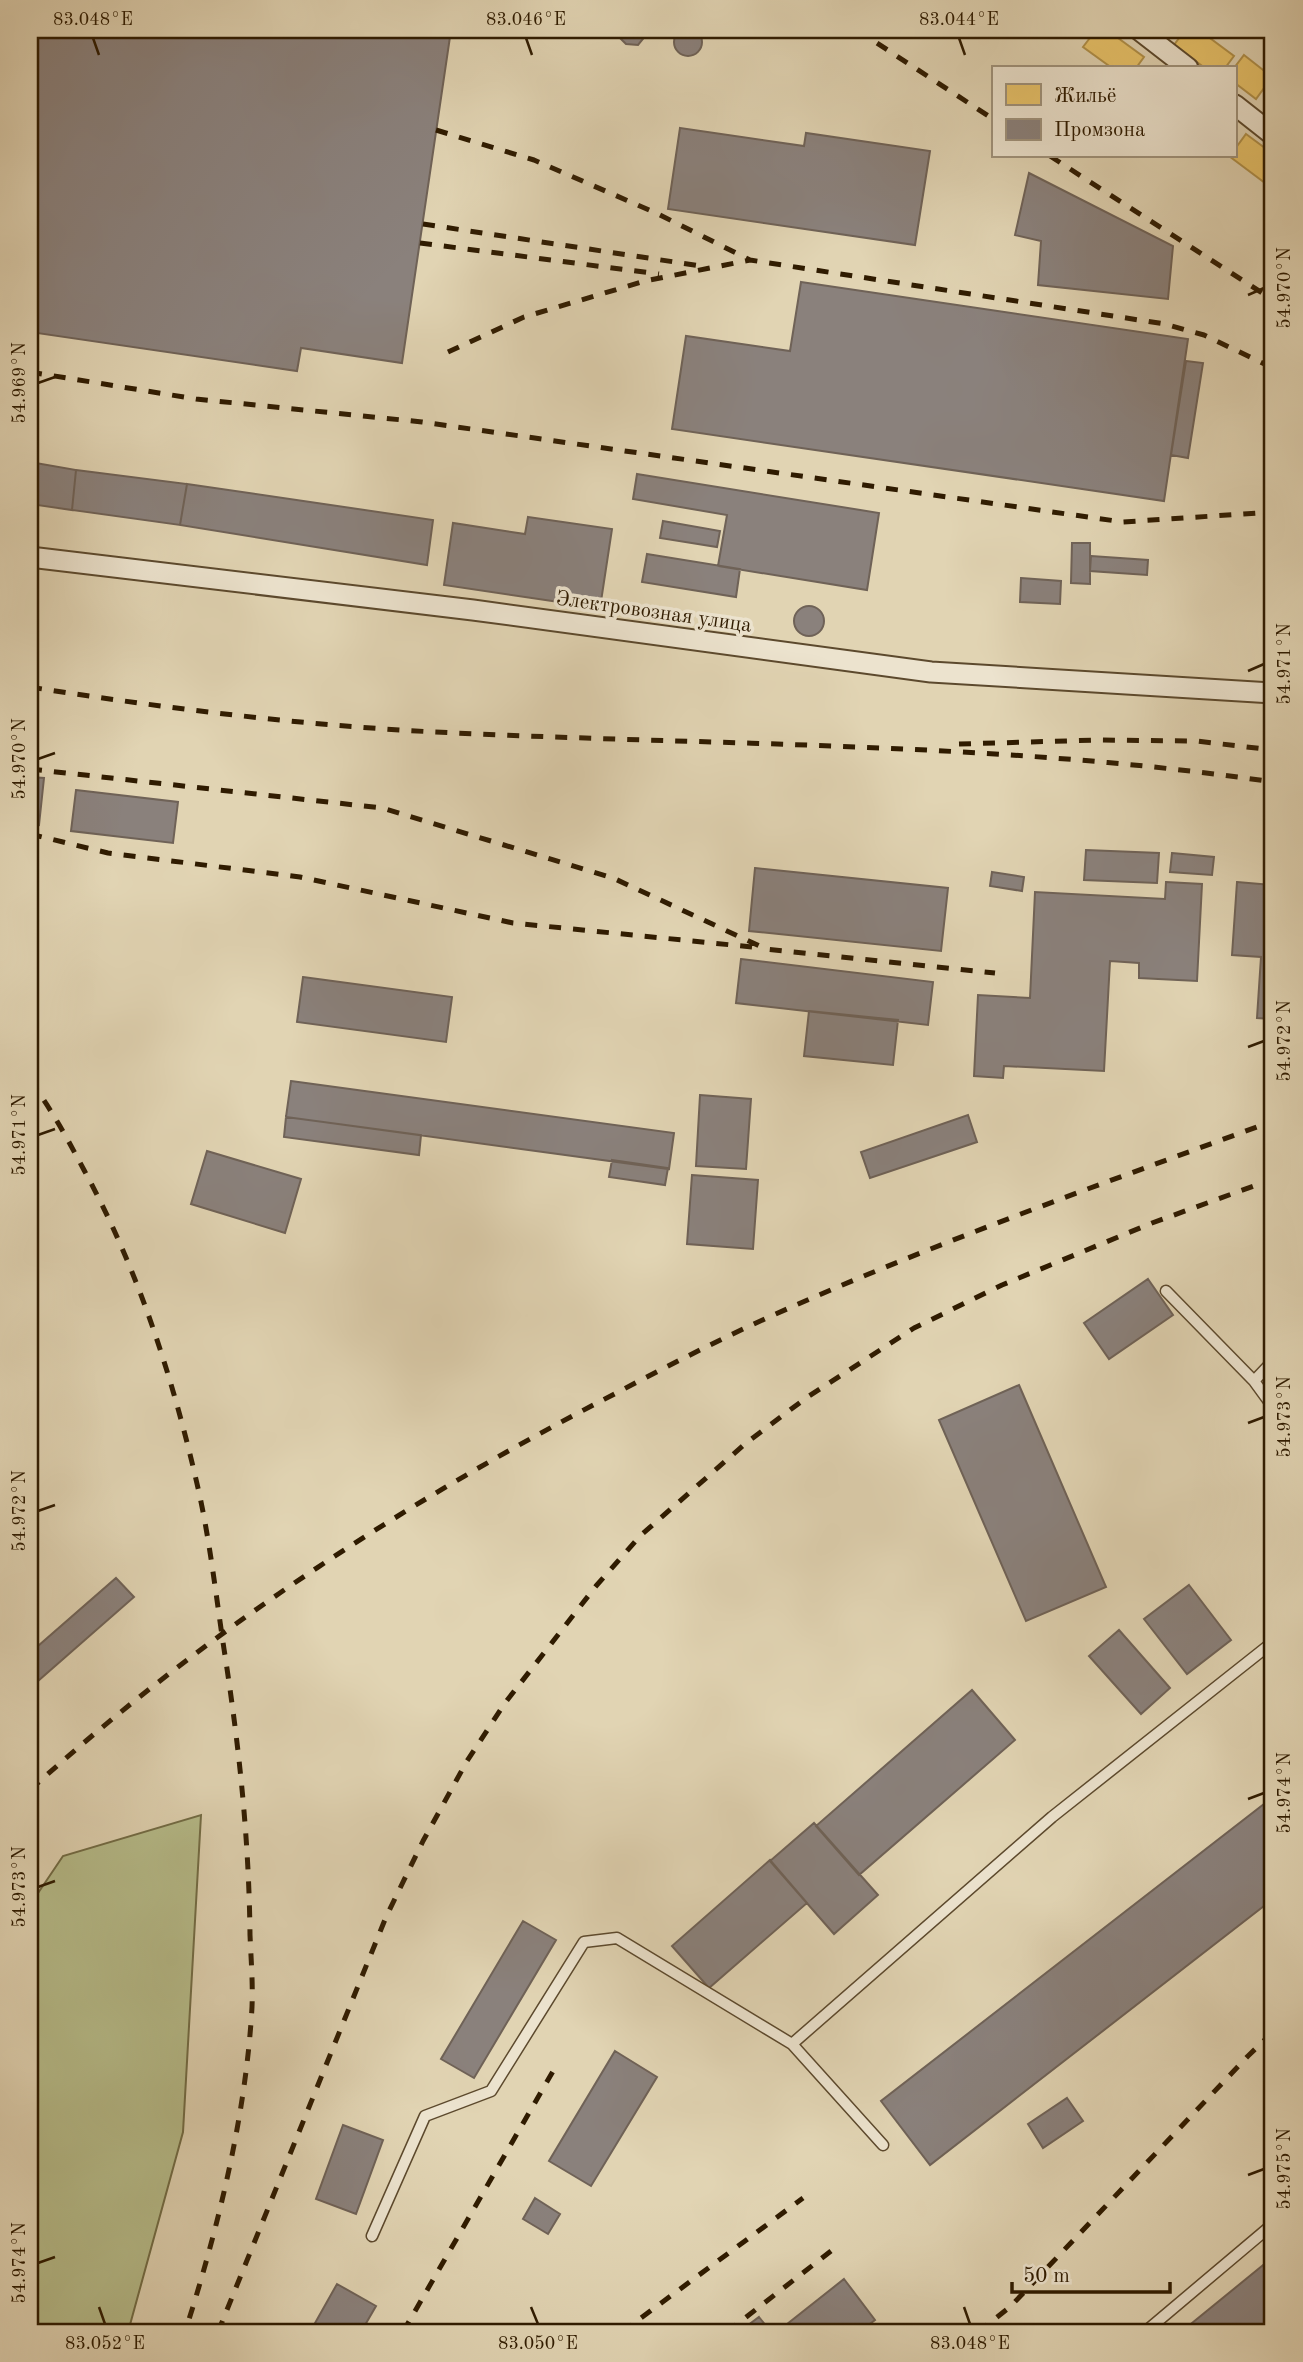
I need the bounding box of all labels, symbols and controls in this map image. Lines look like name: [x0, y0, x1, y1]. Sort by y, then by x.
text: 83.048°E: [53, 11, 133, 29]
text: 83.046°E: [486, 11, 566, 29]
text: 83.044°E: [919, 11, 999, 29]
legend: [992, 66, 1236, 158]
text: Жильё: [1054, 86, 1117, 107]
text: Промзона: [1054, 120, 1145, 141]
text: 54.970°N: [1276, 247, 1294, 329]
text: 54.969°N: [11, 342, 29, 424]
street label: Электровозная улица: [555, 588, 753, 637]
text: 54.971°N: [1276, 623, 1294, 705]
text: 54.970°N: [11, 718, 29, 800]
text: 54.972°N: [1276, 1000, 1294, 1082]
text: 54.971°N: [11, 1094, 29, 1176]
text: 54.973°N: [1276, 1376, 1294, 1458]
text: 54.972°N: [11, 1470, 29, 1552]
text: 54.974°N: [1276, 1752, 1294, 1834]
text: 54.973°N: [11, 1846, 29, 1928]
text: 54.975°N: [1276, 2128, 1294, 2210]
text: 54.974°N: [11, 2222, 29, 2304]
scale bar: [1012, 2250, 1170, 2294]
text: 50 m: [1023, 2266, 1070, 2287]
text: 83.052°E: [65, 2335, 145, 2353]
text: 83.050°E: [498, 2335, 578, 2353]
text: 83.048°E: [930, 2335, 1010, 2353]

